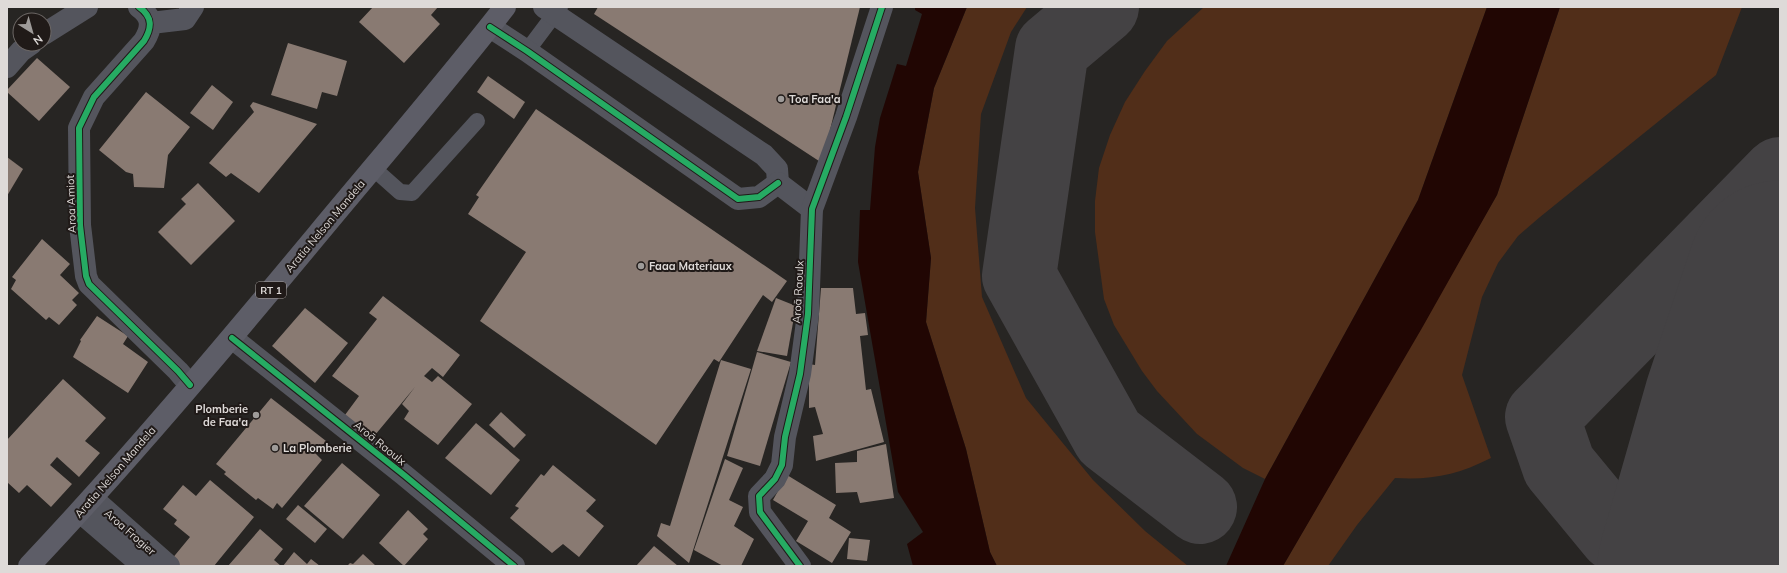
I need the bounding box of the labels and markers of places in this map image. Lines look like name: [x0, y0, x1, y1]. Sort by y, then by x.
place label: Toa Faa'a: [789, 92, 841, 106]
marker: Toa Faa'a: [776, 94, 786, 104]
place label: Faaa Materiaux: [649, 259, 733, 273]
marker: Faaa Materiaux: [636, 261, 646, 271]
place label: Plomberie de Faa'a: [195, 402, 248, 429]
marker: Plomberie de Faa'a: [251, 410, 261, 420]
place label: La Plomberie: [283, 441, 352, 455]
marker: La Plomberie: [270, 443, 280, 453]

